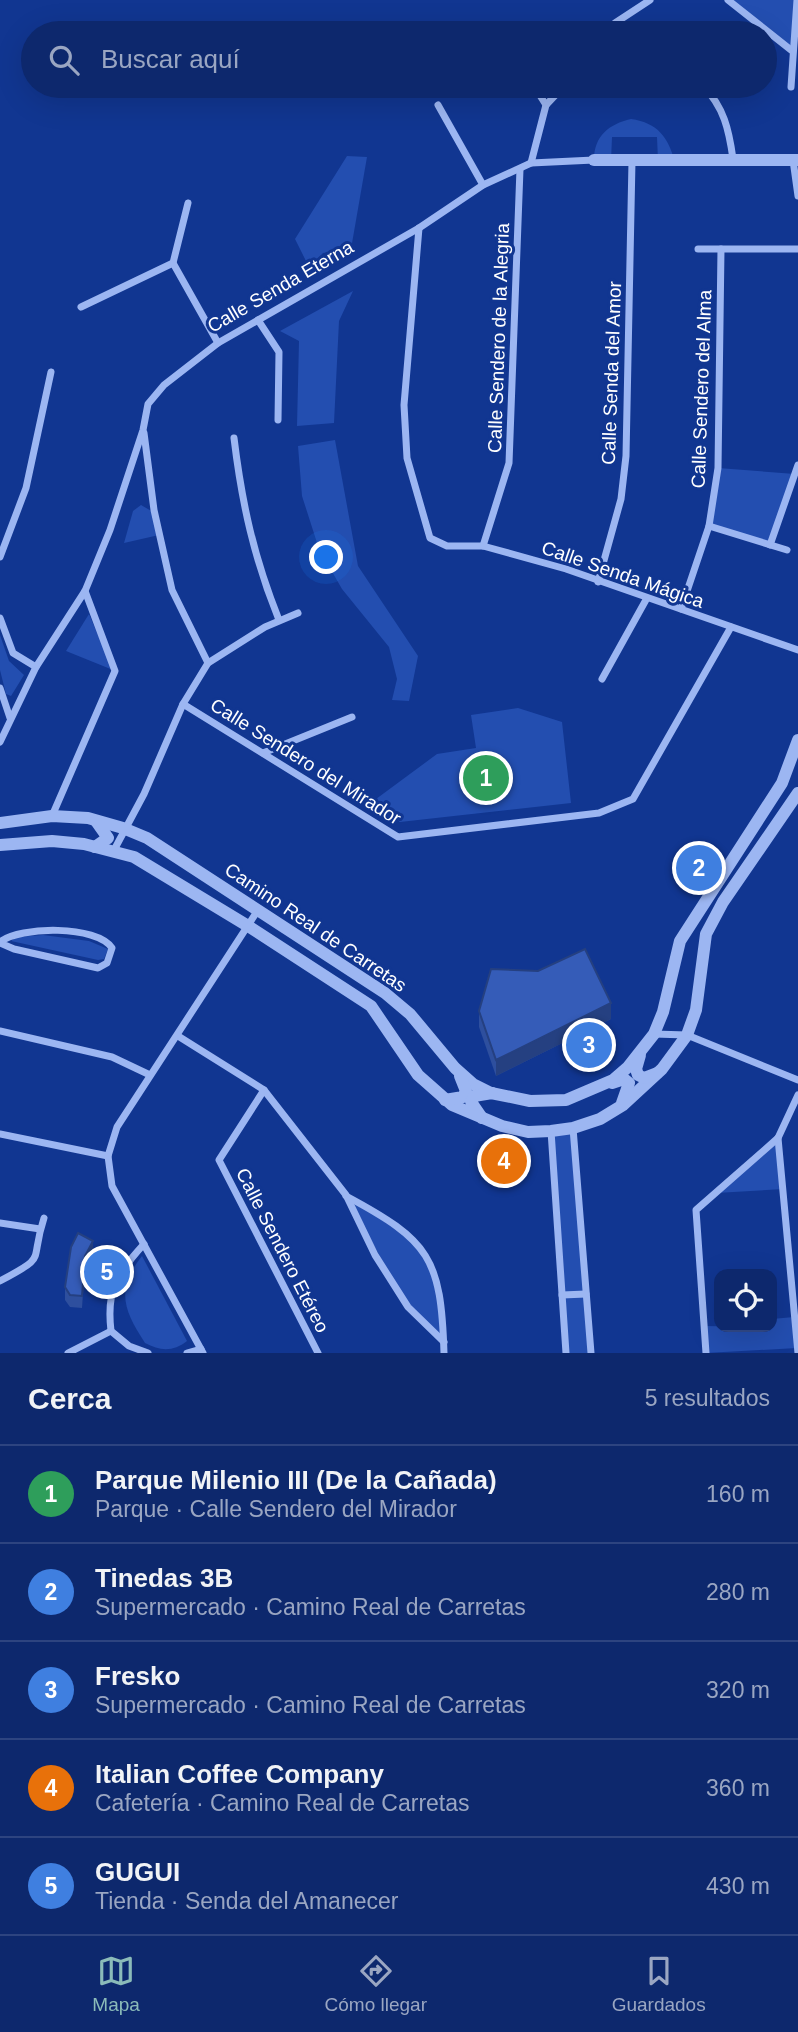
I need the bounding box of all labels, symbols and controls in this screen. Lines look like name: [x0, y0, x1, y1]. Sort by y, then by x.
search box: [21, 21, 777, 98]
icon: search: [45, 41, 83, 79]
text: Buscar aquí: [101, 44, 240, 74]
street label: Calle Sendero de la Alegria: [484, 222, 513, 453]
street label: Calle Senda Eterna: [204, 236, 357, 337]
street label: Calle Senda del Amor: [598, 280, 625, 465]
street label: Calle Sendero del Alma: [688, 289, 715, 489]
street label: Calle Senda Mágica: [539, 537, 707, 612]
your location: [309, 540, 343, 574]
street label: Calle Sendero del Mirador: [207, 694, 405, 829]
pin: 1: [463, 752, 509, 804]
pin: 2: [676, 842, 722, 894]
street label: Camino Real de Carretas: [221, 859, 410, 996]
pin: 3: [566, 1019, 612, 1071]
pin: 4: [481, 1135, 527, 1187]
street label: Calle Sendero Etéreo: [232, 1165, 333, 1336]
pin: 5: [84, 1246, 130, 1298]
map controls: [714, 1269, 777, 1332]
button: locate: [714, 1269, 777, 1332]
text: Cerca: [28, 1382, 111, 1415]
text: 5 resultados: [645, 1385, 770, 1411]
text: Parque Milenio III (De la Cañada): [95, 1465, 497, 1495]
text: 1: [45, 1481, 57, 1507]
text: 160 m: [706, 1481, 770, 1507]
text: Parque · Calle Sendero del Mirador: [95, 1496, 457, 1522]
text: Tinedas 3B: [95, 1563, 233, 1593]
text: 2: [45, 1579, 57, 1605]
text: 280 m: [706, 1579, 770, 1605]
text: Supermercado · Camino Real de Carretas: [95, 1594, 526, 1620]
text: Fresko: [95, 1661, 180, 1691]
text: 3: [45, 1677, 57, 1703]
text: 320 m: [706, 1677, 770, 1703]
text: Supermercado · Camino Real de Carretas: [95, 1692, 526, 1718]
text: Italian Coffee Company: [95, 1759, 384, 1789]
text: 4: [45, 1775, 57, 1801]
text: 360 m: [706, 1775, 770, 1801]
text: Cafetería · Camino Real de Carretas: [95, 1790, 470, 1816]
text: GUGUI: [95, 1857, 180, 1887]
text: 5: [45, 1873, 57, 1899]
text: 430 m: [706, 1873, 770, 1899]
text: Tienda · Senda del Amanecer: [95, 1888, 398, 1914]
tab: Mapa: [92, 1952, 140, 2016]
tab: Cómo llegar: [325, 1952, 427, 2016]
tab: Guardados: [612, 1952, 706, 2016]

